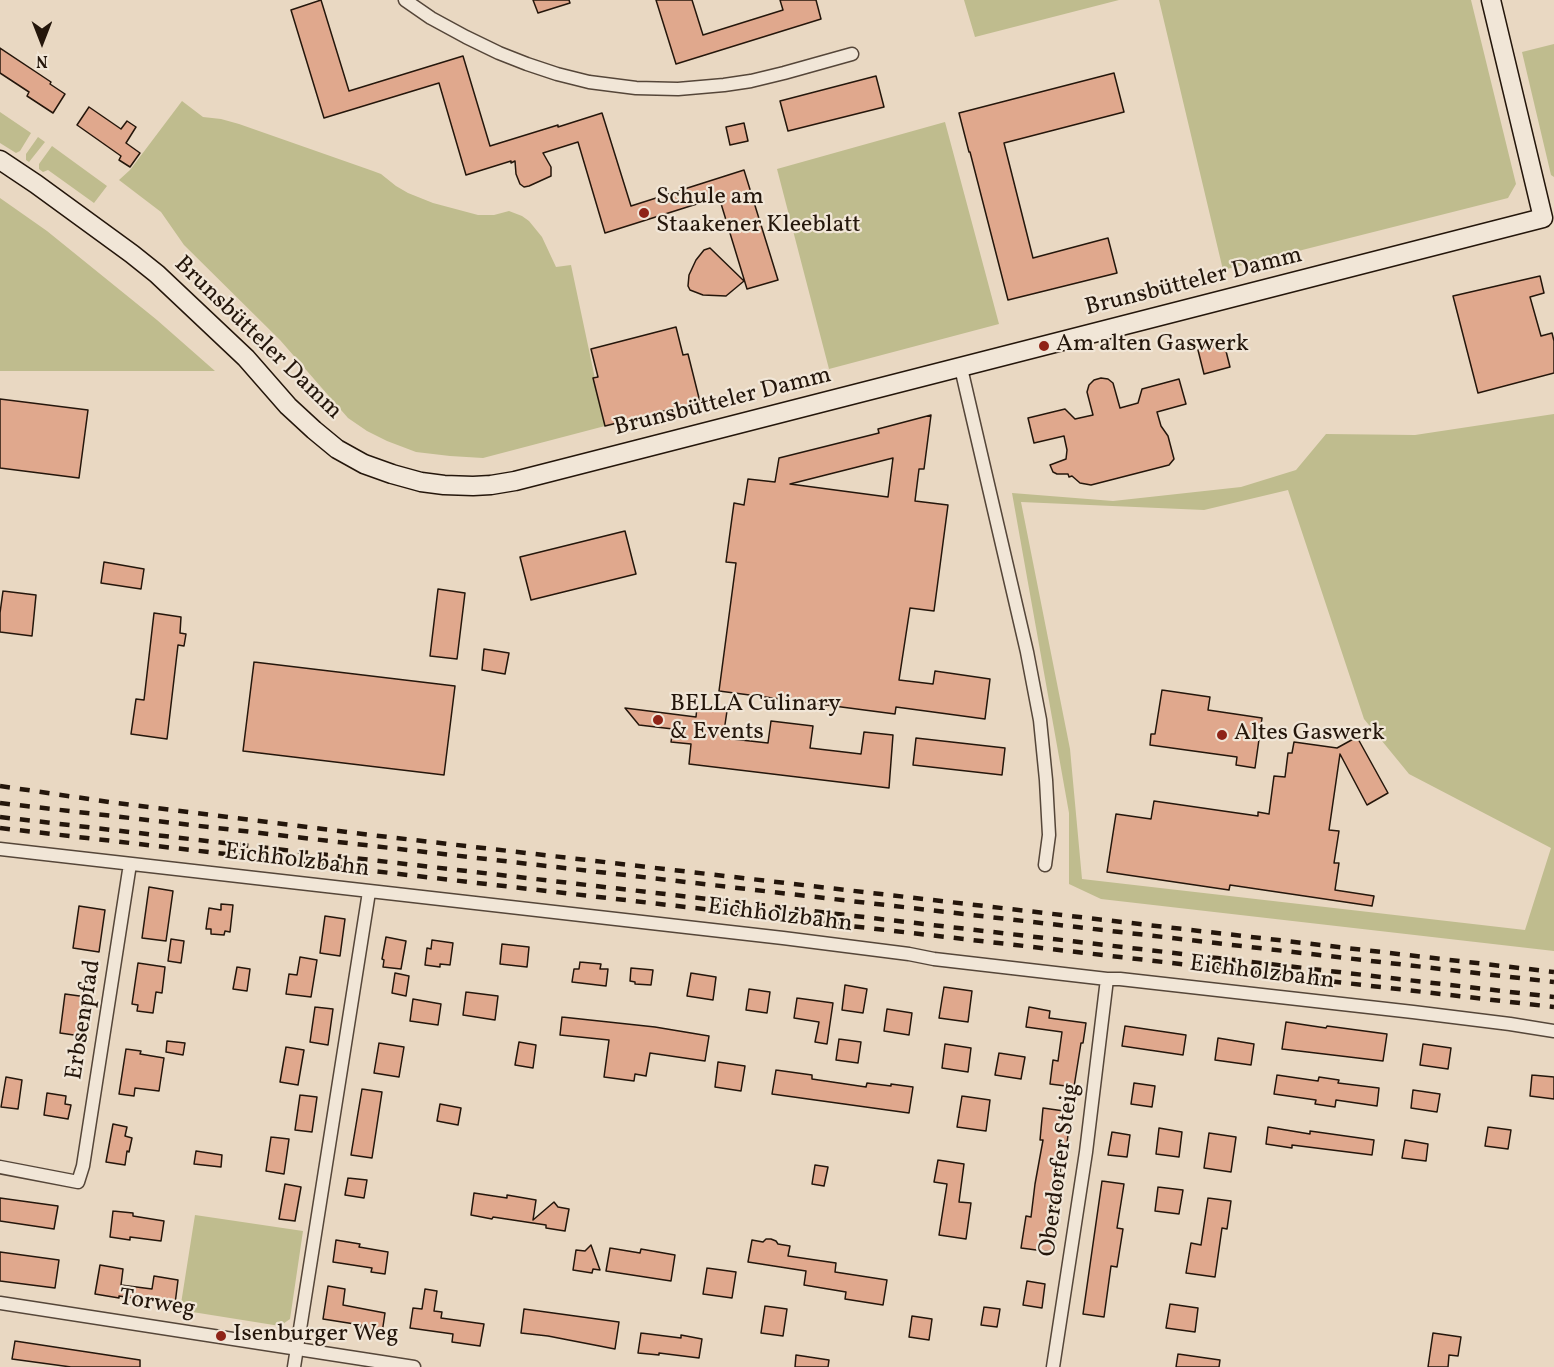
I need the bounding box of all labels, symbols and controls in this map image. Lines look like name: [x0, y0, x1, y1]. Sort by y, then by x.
north arrow: [12, 12, 72, 72]
text: N: [36, 49, 48, 71]
place label: Schule am Staakener Kleeblatt: [656, 185, 861, 241]
marker: Schule am Staakener Kleeblatt: [637, 206, 651, 220]
street label: Brunsbütteler Damm: [1082, 242, 1306, 324]
street label: Brunsbütteler Damm: [167, 251, 347, 427]
place label: Am alten Gaswerk: [1056, 332, 1249, 360]
marker: Am alten Gaswerk: [1037, 339, 1051, 353]
street label: Brunsbütteler Damm: [611, 362, 835, 444]
place label: BELLA Culinary & Events: [670, 692, 841, 748]
marker: BELLA Culinary & Events: [651, 713, 665, 727]
place label: Altes Gaswerk: [1234, 721, 1385, 749]
marker: Altes Gaswerk: [1215, 728, 1229, 742]
street label: Eichholzbahn: [223, 839, 371, 885]
street label: Eichholzbahn: [706, 894, 854, 940]
street label: Eichholzbahn: [1188, 951, 1336, 997]
street label: Erbsenpfad: [61, 958, 109, 1082]
street label: Oberdorfer Steig: [1035, 1081, 1087, 1259]
street label: Torweg: [117, 1285, 197, 1325]
place label: Isenburger Weg: [233, 1322, 398, 1350]
marker: Isenburger Weg: [214, 1329, 228, 1343]

